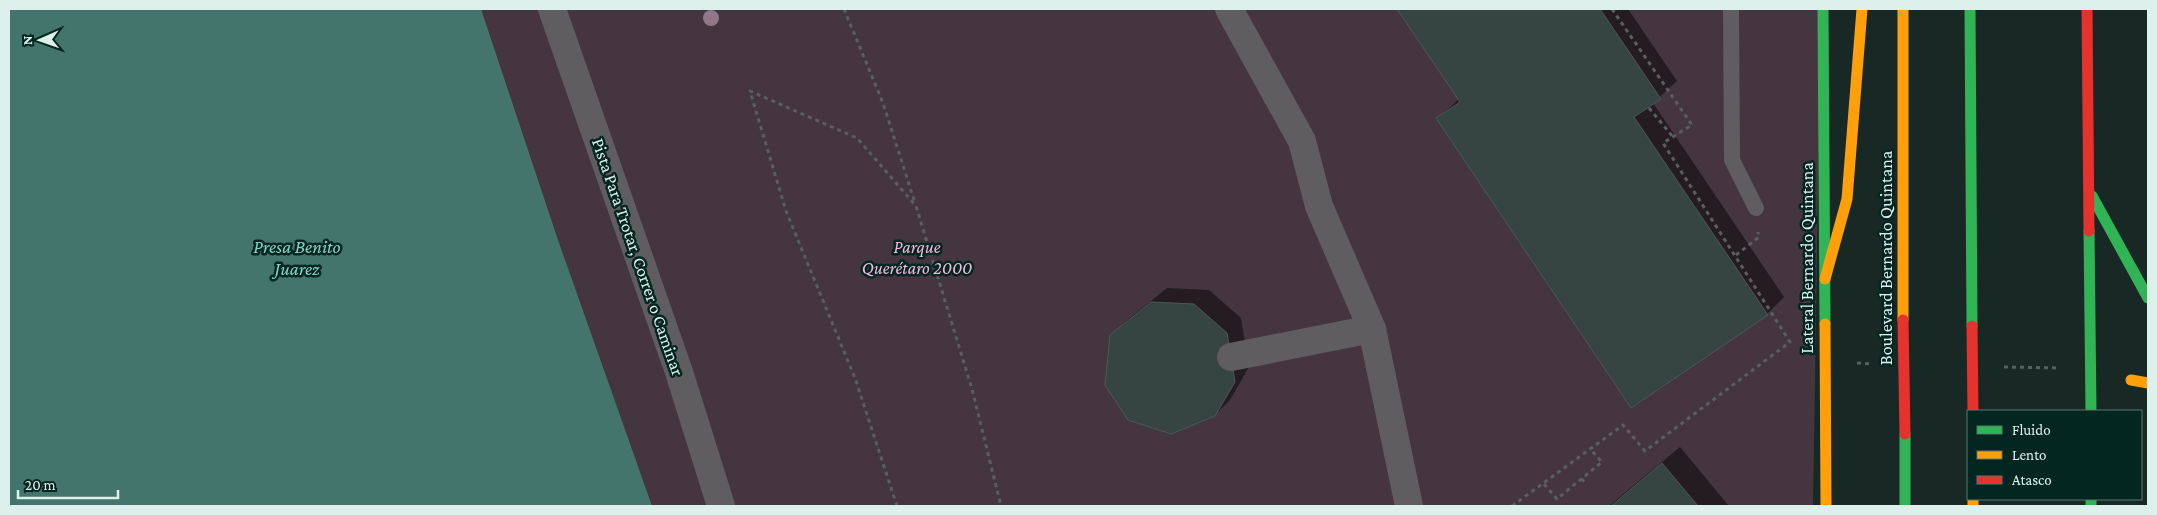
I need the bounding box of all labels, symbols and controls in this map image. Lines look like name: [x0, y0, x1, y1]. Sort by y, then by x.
north arrow: [15, 15, 65, 65]
text: N: [19, 35, 35, 46]
street label: Pista Para Trotar, Correr o Caminar: [588, 136, 688, 379]
street label: Boulevard Bernardo Quintana: [1876, 151, 1896, 365]
street label: Lateral Bernardo Quintana: [1797, 162, 1817, 354]
water label: Presa Benito Juarez: [253, 236, 341, 279]
park label: Parque Querétaro 2000: [862, 237, 972, 278]
legend: [1967, 410, 2142, 500]
text: Fluido: [2012, 422, 2051, 438]
text: Lento: [2012, 447, 2046, 463]
scale bar: [18, 468, 118, 500]
text: Atasco: [2012, 472, 2052, 488]
text: 20 m: [25, 477, 56, 493]

